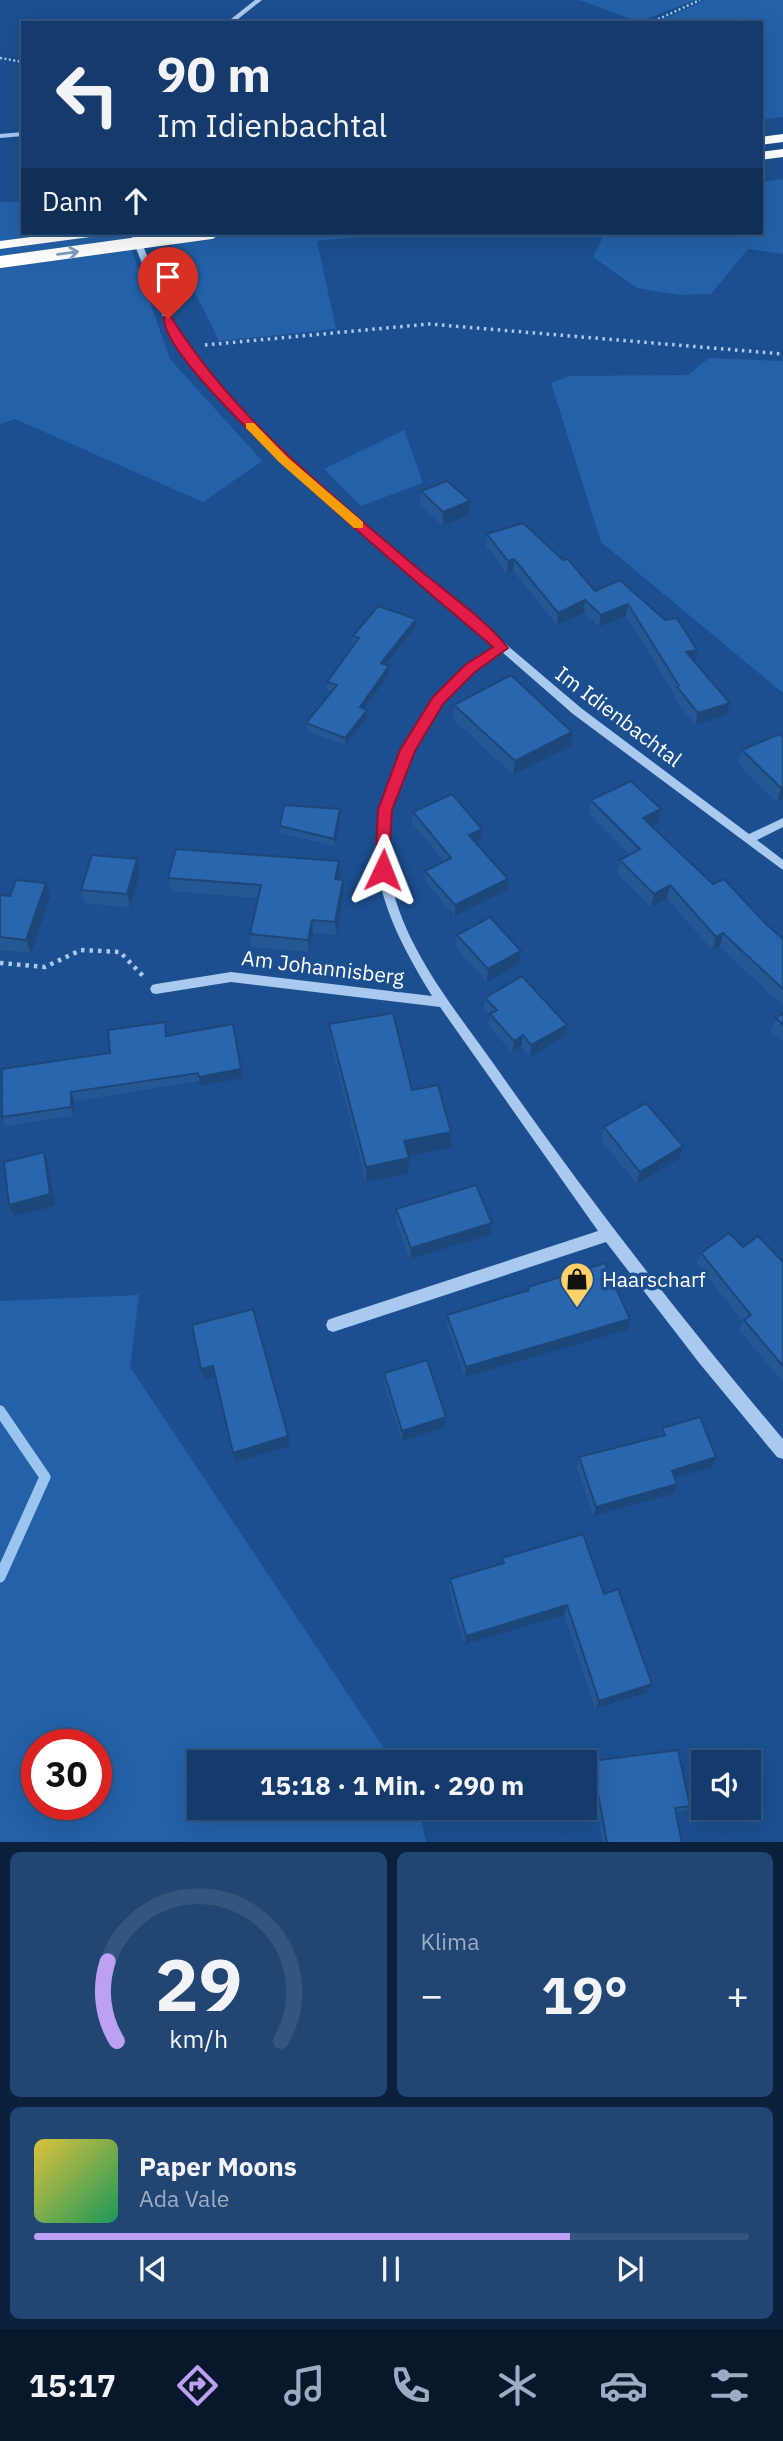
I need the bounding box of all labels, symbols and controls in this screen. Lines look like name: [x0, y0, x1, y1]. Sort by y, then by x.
text: 90 m: [157, 42, 271, 105]
icon: left: [42, 49, 133, 140]
text: Im Idienbachtal: [157, 104, 387, 146]
icon: ahead: [117, 182, 155, 220]
text: Dann: [42, 184, 103, 218]
one-way arrow: [56, 246, 78, 259]
pin: [138, 247, 198, 319]
icon: arrive: [149, 258, 187, 296]
street label: Im Idienbachtal: [550, 659, 688, 773]
position arrow: [346, 833, 420, 907]
street label: Am Johannisberg: [240, 943, 406, 991]
shop icon: Haarscharf: [558, 1260, 596, 1309]
place label: Haarscharf: [602, 1265, 706, 1293]
speed limit sign: 30: [21, 1729, 112, 1820]
map controls: [691, 1750, 761, 1820]
button: sound: [691, 1750, 761, 1820]
text: 15:18 · 1 Min. · 290 m: [260, 1768, 524, 1802]
text: Klima: [421, 1926, 479, 1956]
text: 29: [155, 1936, 242, 2031]
text: 19°: [541, 1961, 628, 2028]
text: −: [421, 1970, 443, 2019]
text: +: [726, 1970, 749, 2019]
text: km/h: [169, 2021, 228, 2054]
text: Paper Moons: [139, 2149, 297, 2183]
text: Ada Vale: [139, 2183, 229, 2213]
icon: previous: [134, 2250, 172, 2288]
icon: pause: [372, 2250, 410, 2288]
icon: next: [611, 2250, 649, 2288]
icon: directions: [173, 2361, 222, 2410]
icon: music: [280, 2361, 329, 2410]
icon: phone: [386, 2361, 435, 2410]
icon: climate: [493, 2361, 542, 2410]
icon: car: [599, 2361, 648, 2410]
icon: filters: [705, 2361, 754, 2410]
text: 15:17: [29, 2364, 116, 2406]

